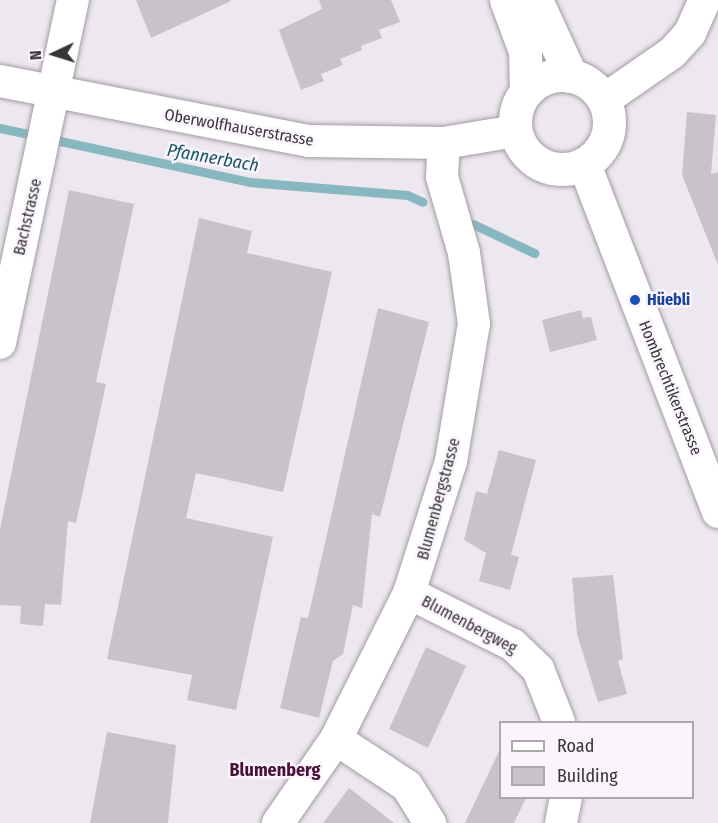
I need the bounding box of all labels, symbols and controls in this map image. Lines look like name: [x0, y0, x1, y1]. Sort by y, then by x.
north arrow: [24, 24, 84, 84]
text: N: [26, 50, 45, 61]
street label: Oberwolfhauserstrasse: [163, 105, 315, 151]
water label: Pfannerbach: [165, 139, 261, 177]
street label: Bachstrasse: [10, 177, 46, 257]
place label: Hüebli: [647, 290, 690, 310]
marker: Hüebli: [628, 293, 642, 307]
street label: Hombrechtikerstrasse: [634, 318, 706, 458]
street label: Blumenbergstrasse: [413, 436, 465, 562]
street label: Blumenbergweg: [418, 592, 520, 658]
legend: [499, 721, 694, 799]
text: Road: [557, 735, 594, 757]
district label: Blumenberg: [230, 759, 320, 781]
text: Building: [557, 765, 618, 787]

